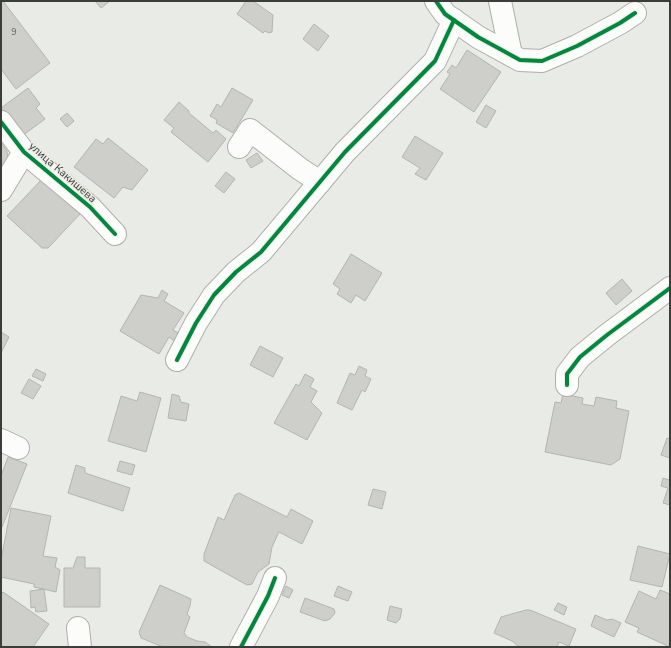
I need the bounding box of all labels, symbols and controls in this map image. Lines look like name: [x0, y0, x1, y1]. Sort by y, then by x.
house number: 9: [11, 26, 17, 38]
street label: улица Какишева: [26, 139, 100, 206]

